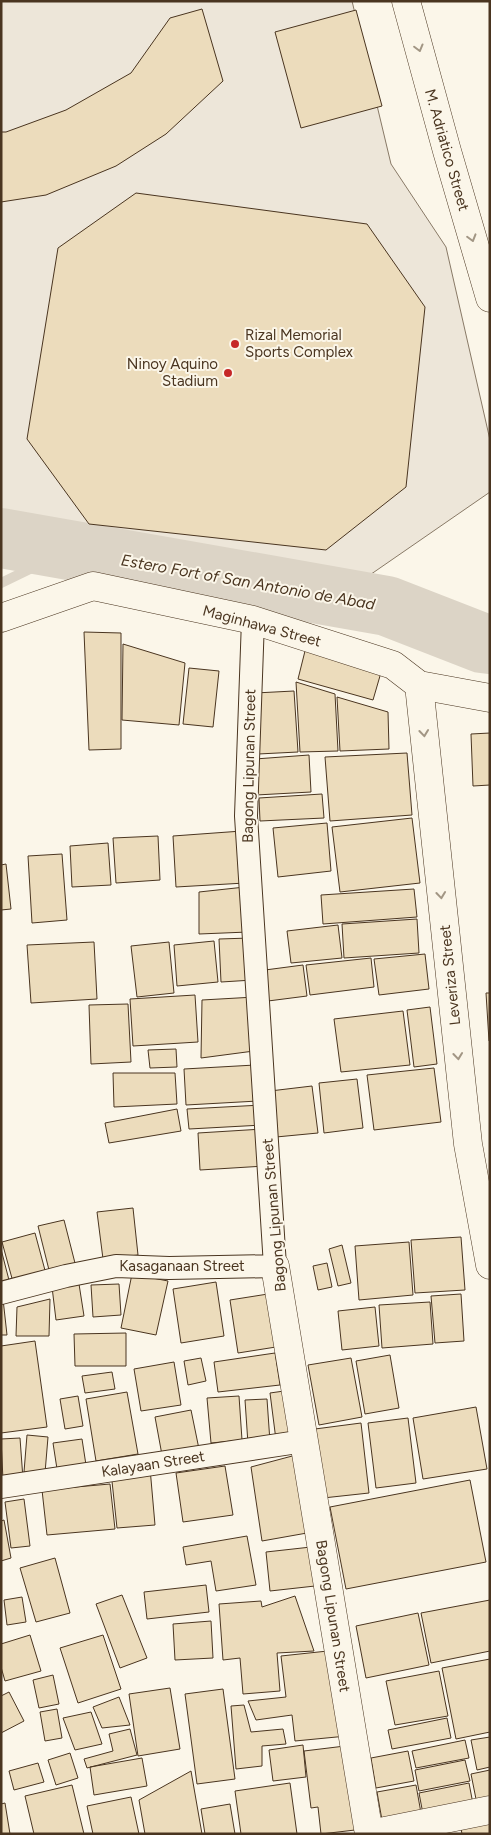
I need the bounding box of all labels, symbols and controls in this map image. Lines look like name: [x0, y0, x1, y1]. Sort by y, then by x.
one-way arrow: [413, 44, 423, 52]
street label: M. Adriatico Street: [421, 87, 473, 213]
one-way arrow: [467, 234, 477, 242]
place label: Rizal Memorial Sports Complex: [245, 326, 353, 361]
marker: Rizal Memorial Sports Complex: [229, 338, 241, 350]
place label: Ninoy Aquino Stadium: [127, 355, 218, 390]
marker: Ninoy Aquino Stadium: [222, 367, 234, 379]
water label: Estero Fort of San Antonio de Abad: [119, 550, 377, 614]
street label: Maginhawa Street: [201, 602, 323, 651]
street label: Bagong Lipunan Street: [239, 689, 259, 843]
one-way arrow: [418, 729, 429, 737]
one-way arrow: [435, 891, 446, 899]
street label: Leveriza Street: [436, 924, 464, 1026]
one-way arrow: [452, 1052, 463, 1060]
street label: Bagong Lipunan Street: [258, 1137, 290, 1292]
street label: Kasaganaan Street: [119, 1257, 245, 1275]
street label: Kalayaan Street: [100, 1447, 206, 1481]
street label: Bagong Lipunan Street: [312, 1539, 354, 1694]

